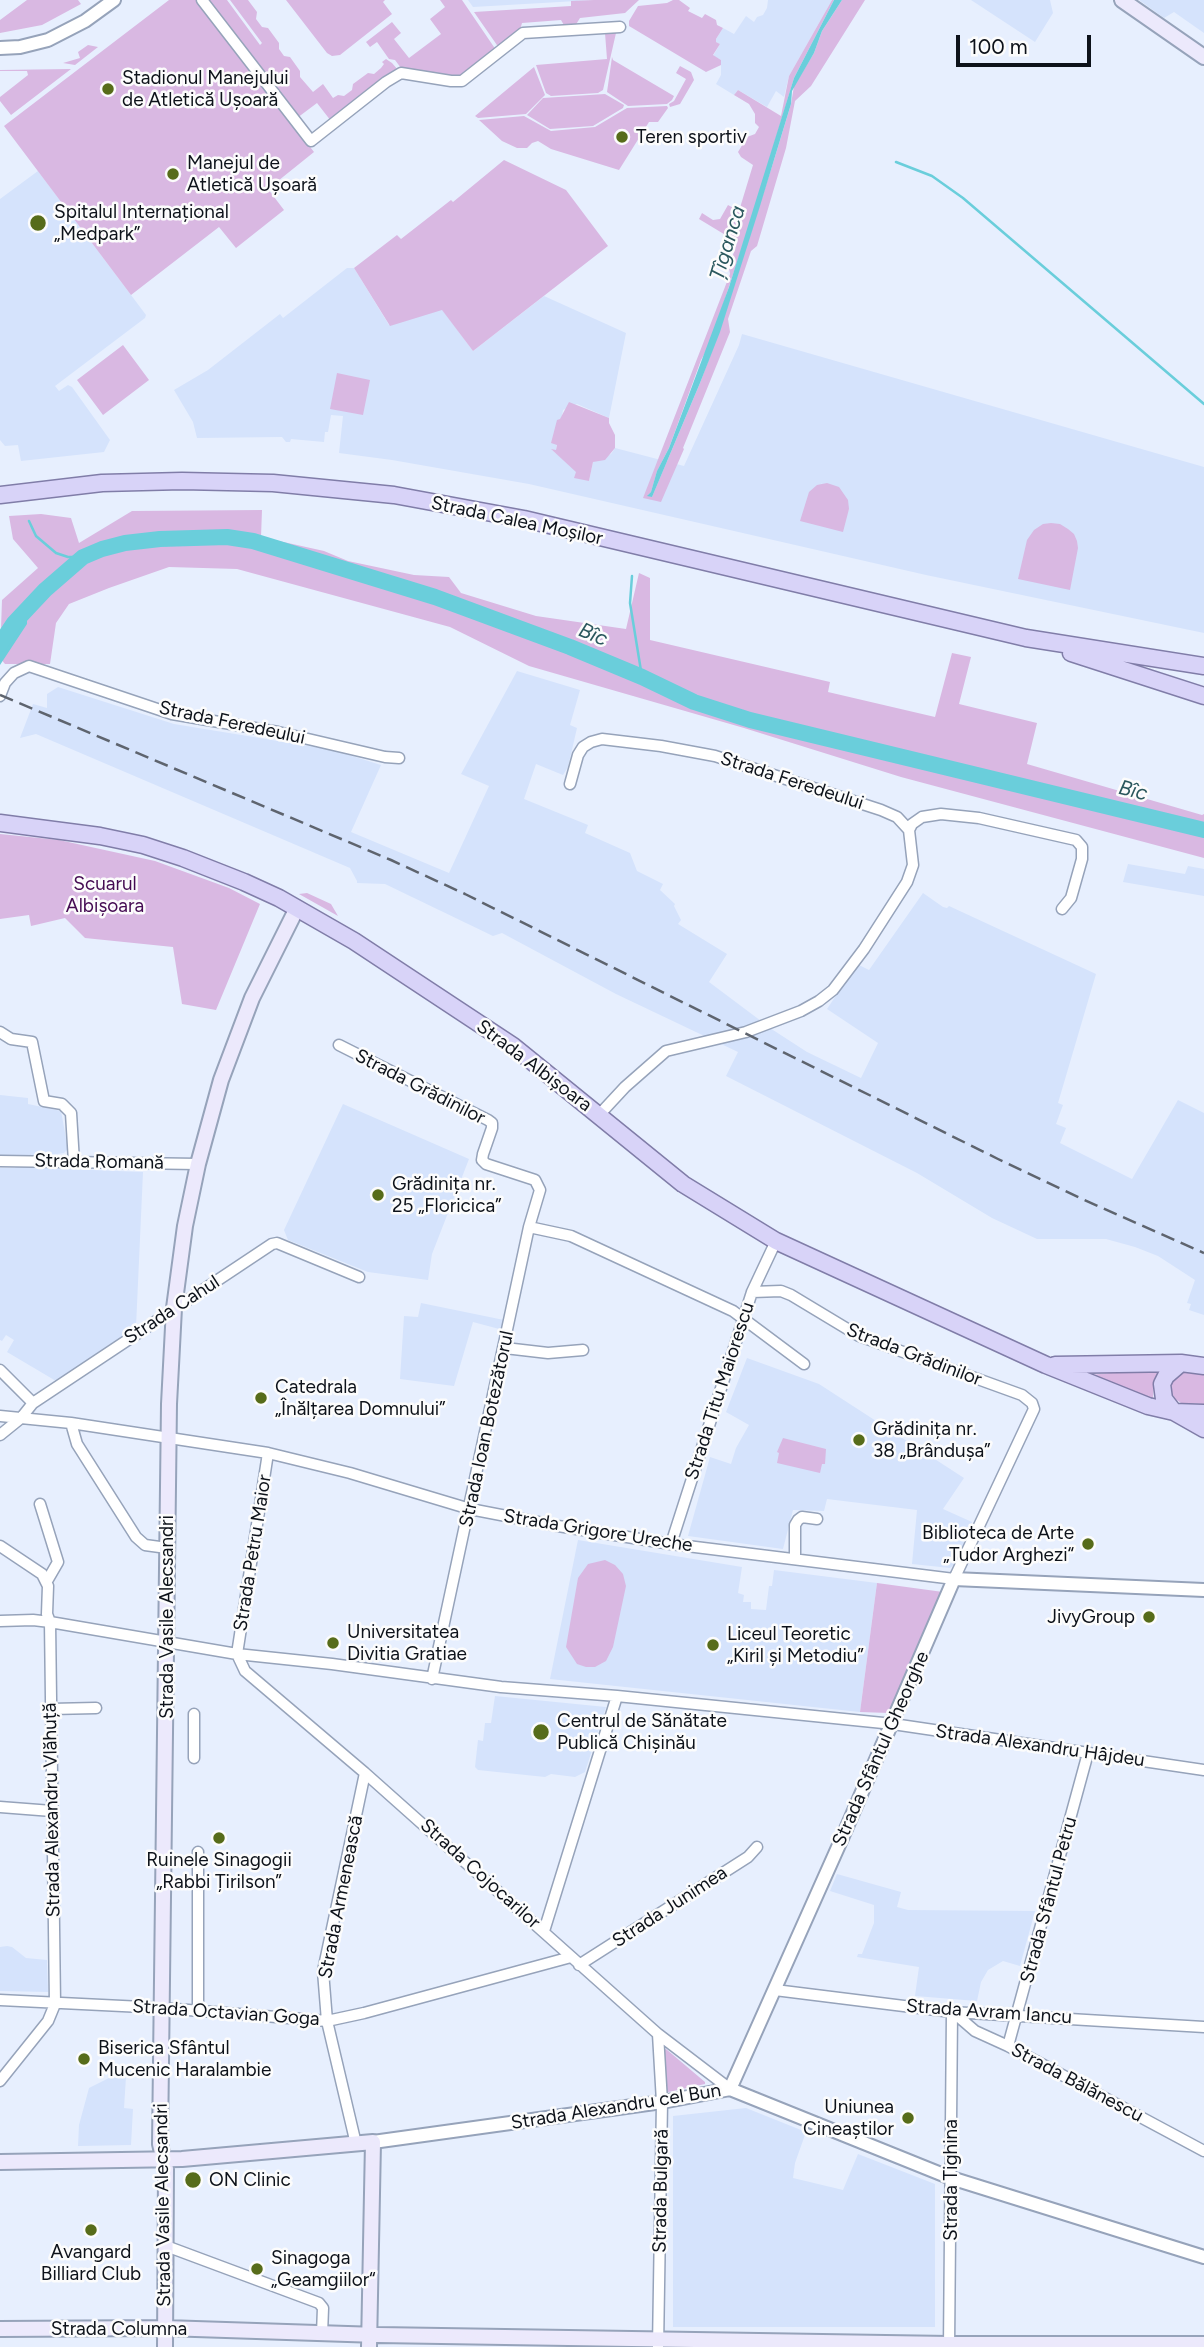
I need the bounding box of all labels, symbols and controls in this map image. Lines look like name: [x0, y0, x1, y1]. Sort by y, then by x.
scale bar: [959, 21, 1094, 65]
text: 100 m: [969, 34, 1028, 59]
place label: Stadionul Manejului de Atletică Ușoară: [122, 67, 289, 111]
marker: Stadionul Manejului de Atletică Ușoară: [100, 81, 116, 97]
place label: Teren sportiv: [636, 126, 747, 148]
marker: Teren sportiv: [614, 129, 630, 145]
place label: Manejul de Atletică Ușoară: [187, 152, 317, 196]
marker: Manejul de Atletică Ușoară: [165, 166, 181, 182]
place label: Spitalul Internațional „Medpark”: [54, 201, 229, 245]
water label: Țîganca: [705, 203, 751, 283]
marker: Spitalul Internațional „Medpark”: [28, 213, 48, 233]
street label: Strada Calea Moșilor: [429, 492, 605, 550]
water label: Bîc: [575, 618, 611, 652]
street label: Strada Feredeului: [157, 696, 307, 750]
street label: Strada Feredeului: [718, 747, 866, 815]
water label: Bîc: [1116, 775, 1150, 807]
park label: Scuarul Albișoara: [66, 873, 144, 917]
street label: Strada Albișoara: [472, 1015, 596, 1117]
street label: Strada Grădinilor: [351, 1044, 489, 1130]
street label: Strada Romană: [34, 1149, 164, 1175]
place label: Grădinița nr. 25 „Floricica”: [392, 1173, 501, 1217]
marker: Grădinița nr. 25 „Floricica”: [370, 1187, 386, 1203]
street label: Strada Cahul: [120, 1271, 224, 1349]
street label: Strada Titu Maiorescu: [680, 1299, 760, 1483]
street label: Strada Grădinilor: [843, 1319, 985, 1391]
street label: Strada Ioan Botezătorul: [455, 1329, 519, 1529]
place label: Catedrala „Înălțarea Domnului”: [275, 1376, 445, 1420]
marker: Catedrala „Înălțarea Domnului”: [253, 1390, 269, 1406]
place label: Grădinița nr. 38 „Brândușa”: [873, 1418, 991, 1462]
marker: Grădinița nr. 38 „Brândușa”: [851, 1432, 867, 1448]
street label: Strada Petru Maior: [229, 1473, 277, 1633]
street label: Strada Grigore Ureche: [502, 1505, 694, 1557]
street label: Strada Vasile Alecsandri: [156, 1515, 178, 1719]
place label: Biblioteca de Arte „Tudor Arghezi“: [922, 1522, 1074, 1566]
marker: Biblioteca de Arte „Tudor Arghezi“: [1080, 1536, 1096, 1552]
place label: JivyGroup: [1047, 1606, 1135, 1628]
marker: JivyGroup: [1141, 1609, 1157, 1625]
place label: Universitatea Divitia Gratiae: [347, 1621, 467, 1665]
place label: Liceul Teoretic „Kiril și Metodiu”: [727, 1623, 864, 1667]
marker: Universitatea Divitia Gratiae: [325, 1635, 341, 1651]
marker: Liceul Teoretic „Kiril și Metodiu”: [705, 1637, 721, 1653]
street label: Strada Sfântul Gheorghe: [828, 1648, 934, 1850]
street label: Strada Alexandru Vlăhuță: [39, 1702, 65, 1918]
place label: Centrul de Sănătate Publică Chișinău: [557, 1710, 727, 1754]
street label: Strada Alexandru Hâjdeu: [934, 1720, 1146, 1772]
marker: Centrul de Sănătate Publică Chișinău: [531, 1722, 551, 1742]
street label: Strada Armenească: [314, 1813, 368, 1981]
street label: Strada Cojocarilor: [415, 1814, 545, 1934]
street label: Strada Sfântul Petru: [1016, 1814, 1082, 1986]
marker: Ruinele Sinagogii „Rabbi Țirilson”: [211, 1830, 227, 1846]
place label: Ruinele Sinagogii „Rabbi Țirilson”: [146, 1849, 292, 1893]
street label: Strada Junimea: [608, 1861, 732, 1953]
street label: Strada Octavian Goga: [132, 1995, 320, 2031]
street label: Strada Avram Iancu: [905, 1995, 1073, 2029]
place label: Biserica Sfântul Mucenic Haralambie: [98, 2037, 271, 2081]
street label: Strada Bălănescu: [1007, 2039, 1147, 2127]
marker: Biserica Sfântul Mucenic Haralambie: [76, 2051, 92, 2067]
street label: Strada Alexandru cel Bun: [509, 2079, 723, 2135]
place label: Uniunea Cineaștilor: [803, 2096, 894, 2140]
street label: Strada Vasile Alecsandri: [150, 2103, 176, 2307]
marker: Uniunea Cineaștilor: [900, 2110, 916, 2126]
street label: Strada Tighina: [940, 2119, 962, 2241]
street label: Strada Bulgară: [649, 2129, 673, 2253]
place label: ON Clinic: [209, 2169, 291, 2191]
marker: ON Clinic: [183, 2170, 203, 2190]
marker: Avangard Billiard Club: [83, 2222, 99, 2238]
place label: Avangard Billiard Club: [41, 2241, 141, 2285]
place label: Sinagoga „Geamgiilor“: [271, 2247, 375, 2291]
marker: Sinagoga „Geamgiilor“: [249, 2261, 265, 2277]
street label: Strada Columna: [51, 2318, 187, 2340]

